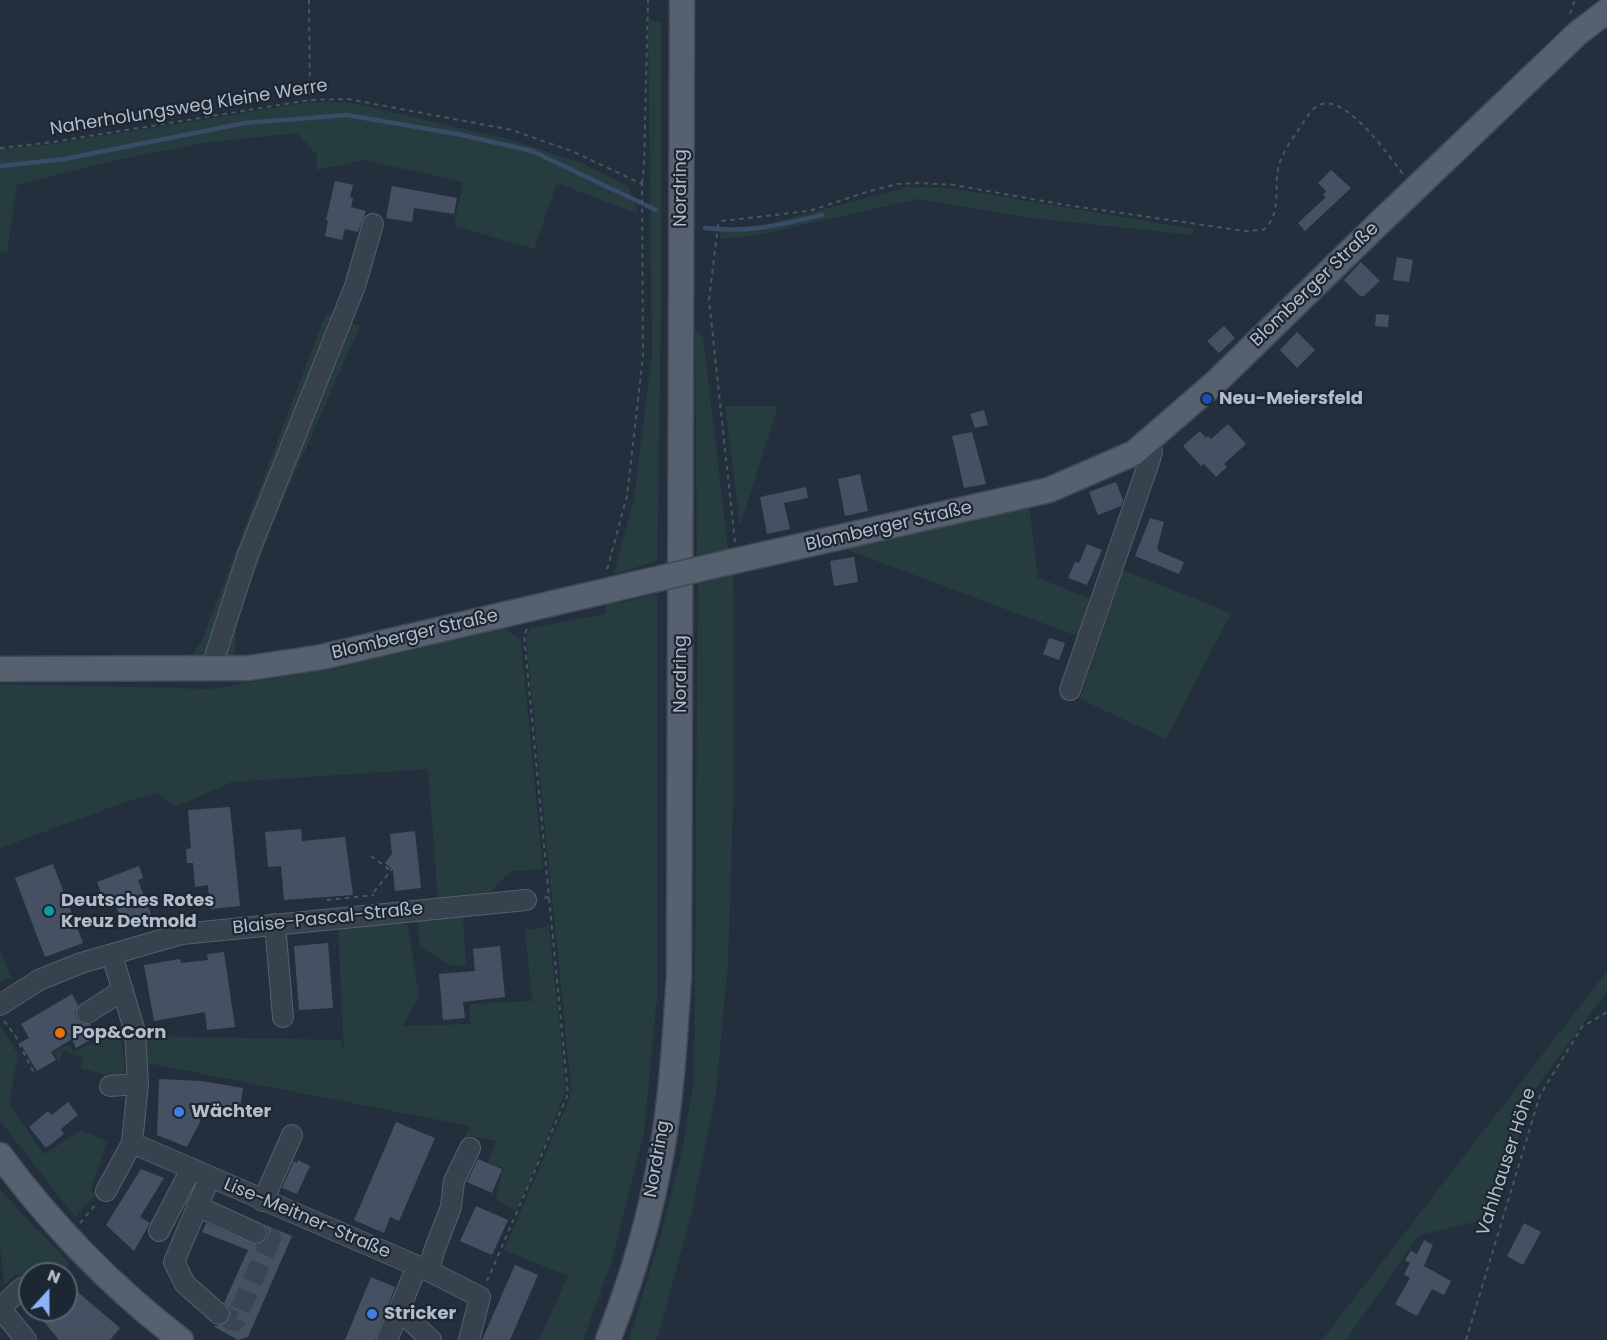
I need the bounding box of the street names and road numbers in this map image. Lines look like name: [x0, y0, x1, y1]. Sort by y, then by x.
street label: Naherholungsweg Kleine Werre: [49, 75, 329, 141]
street label: Nordring: [670, 149, 692, 227]
street label: Blomberger Straße: [1246, 218, 1384, 352]
street label: Blomberger Straße: [804, 497, 974, 557]
street label: Blomberger Straße: [330, 605, 500, 665]
street label: Nordring: [670, 635, 692, 713]
street label: Blaise-Pascal-Straße: [232, 898, 424, 940]
street label: Vahlhauser Höhe: [1473, 1085, 1541, 1239]
street label: Nordring: [641, 1119, 675, 1199]
street label: Lise-Meitner-Straße: [220, 1174, 394, 1264]

